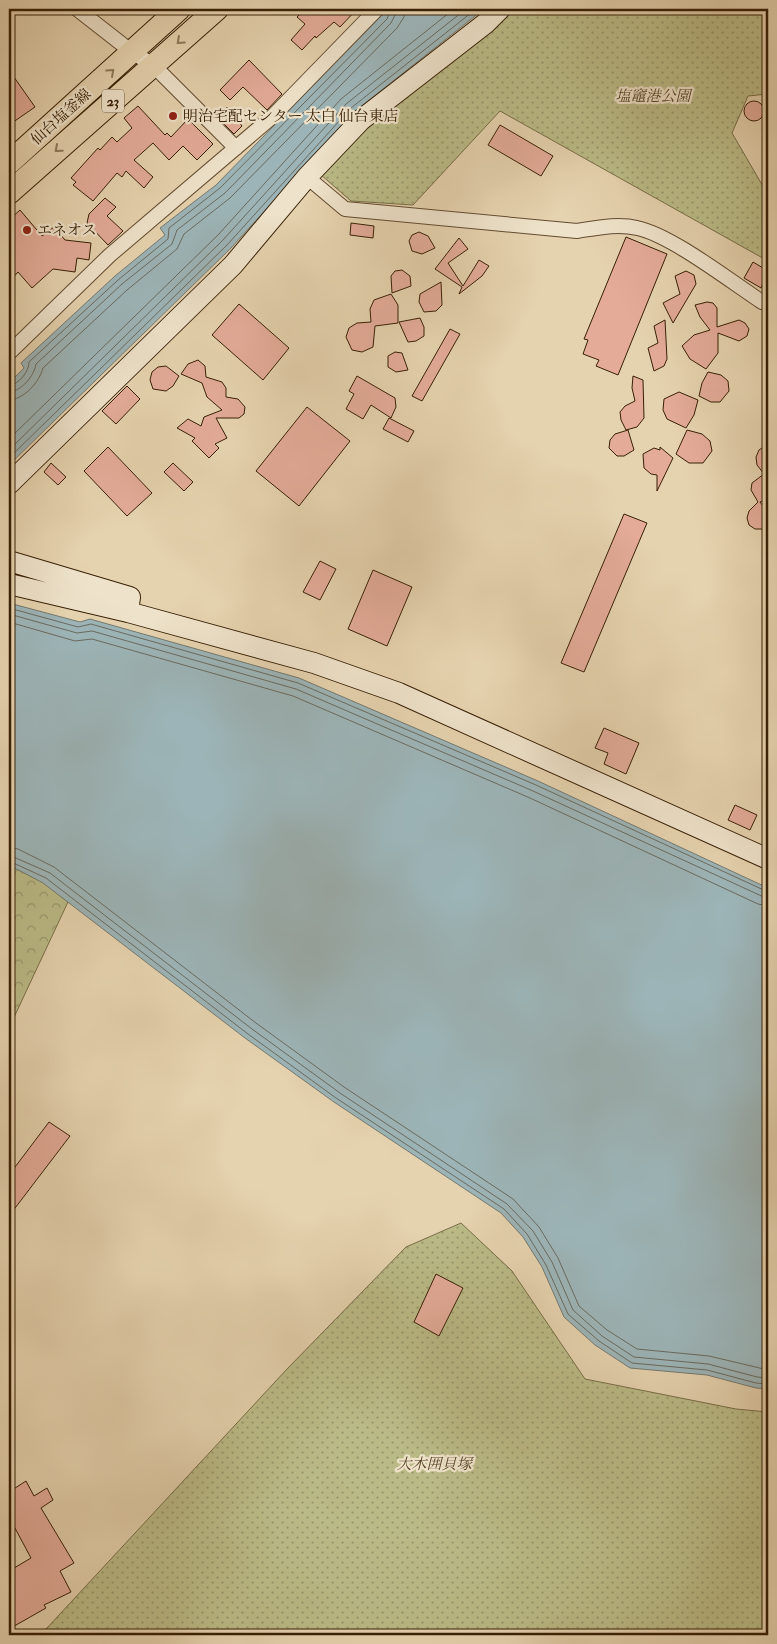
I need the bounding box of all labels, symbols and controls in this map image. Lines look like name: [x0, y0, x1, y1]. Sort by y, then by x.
one-way arrow: [177, 35, 186, 44]
one-way arrow: [105, 69, 114, 78]
street label: 仙台塩釜線: [27, 85, 95, 149]
park label: 塩竈港公園: [615, 87, 693, 106]
road number: 23: [102, 90, 124, 112]
place label: 明治宅配センター 太白 仙台東店: [183, 107, 399, 126]
marker: 明治宅配センター 太白 仙台東店: [167, 110, 179, 122]
one-way arrow: [55, 143, 64, 152]
place label: エネオス: [37, 221, 97, 240]
marker: エネオス: [21, 224, 33, 236]
park label: 大木囲貝塚: [396, 1455, 474, 1474]

